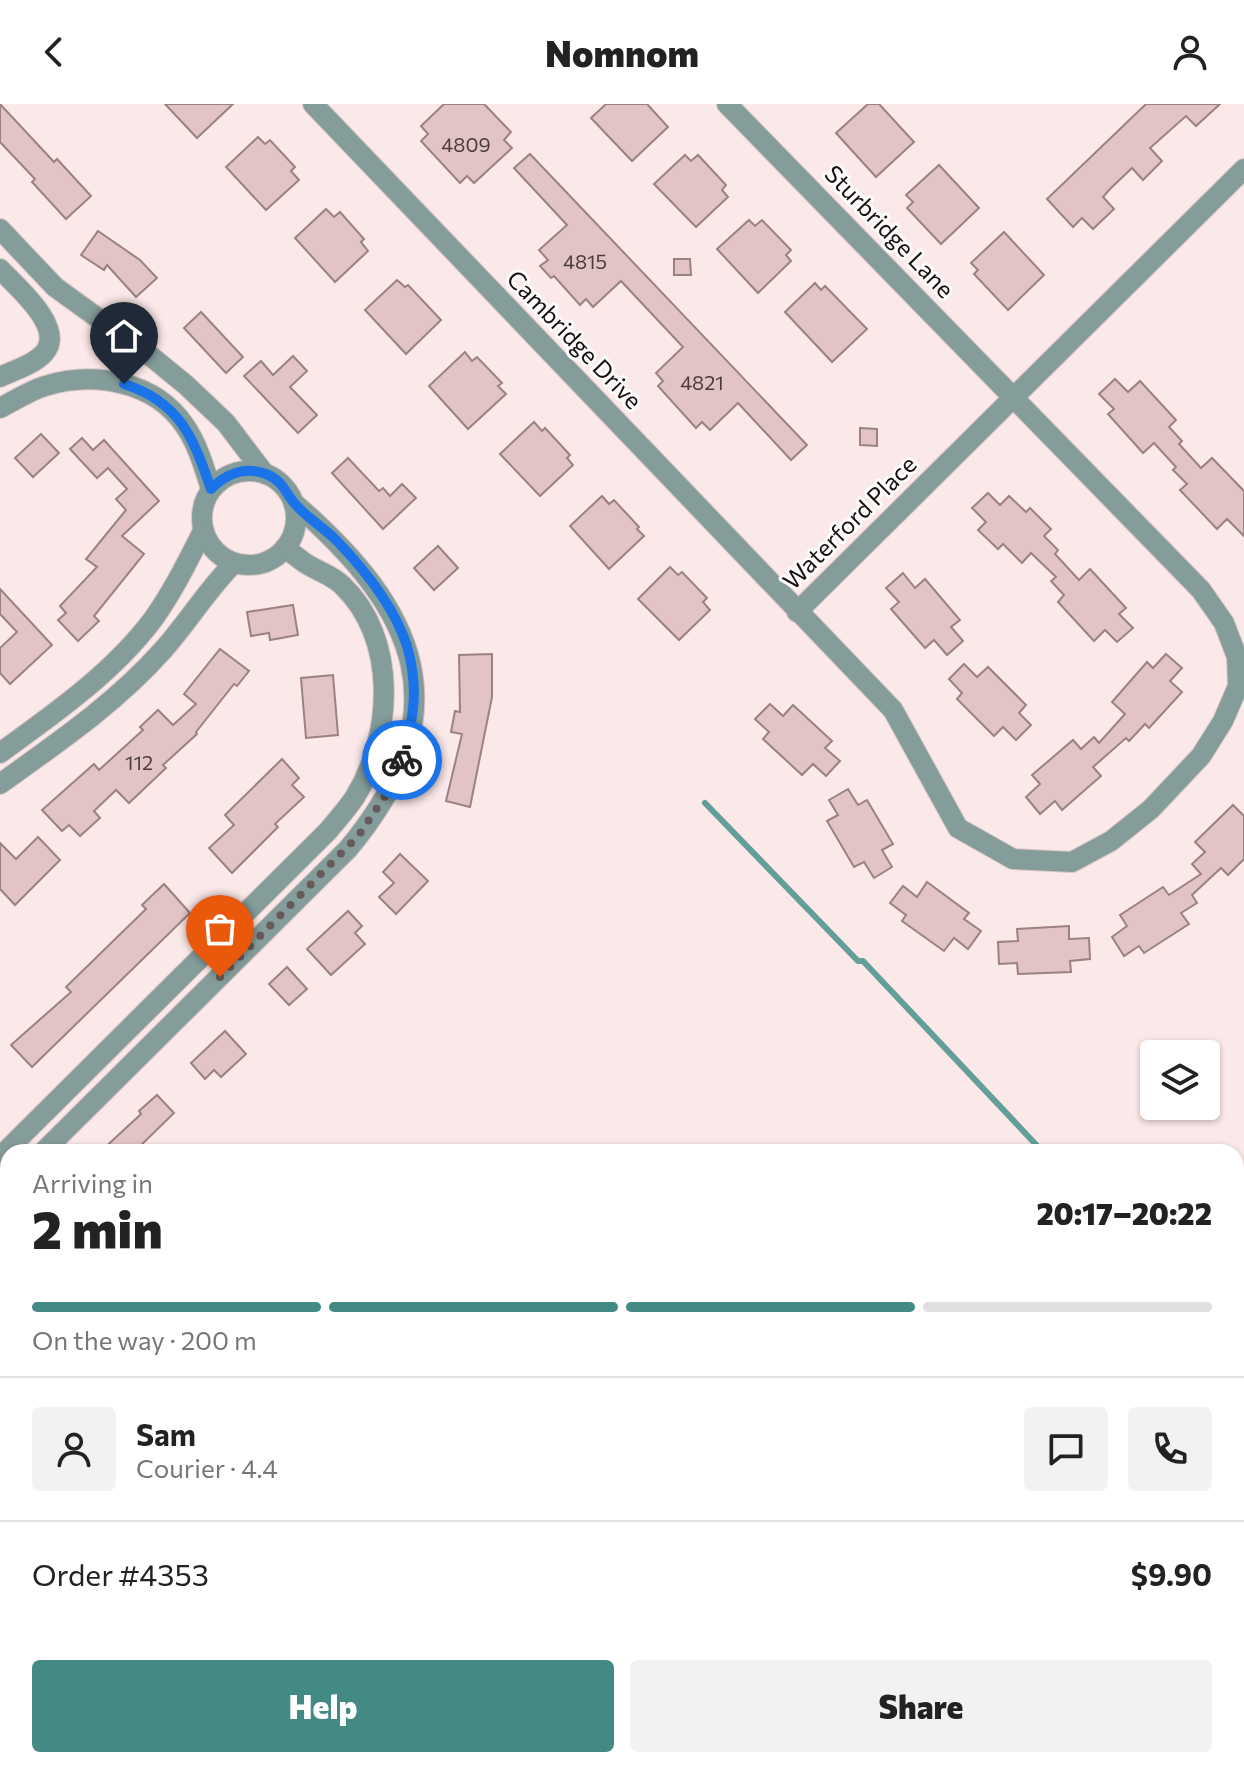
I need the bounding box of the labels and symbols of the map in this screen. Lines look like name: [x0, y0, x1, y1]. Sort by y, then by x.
house number: 4809: [441, 132, 491, 156]
street label: Sturbridge Lane: [819, 159, 961, 303]
house number: 4815: [563, 249, 607, 273]
street label: Cambridge Drive: [502, 264, 649, 414]
pin: [90, 302, 158, 384]
house number: 4821: [680, 370, 724, 394]
street label: Waterford Place: [776, 449, 922, 595]
courier: [362, 720, 442, 800]
house number: 112: [125, 750, 153, 774]
pin: [186, 895, 254, 977]

